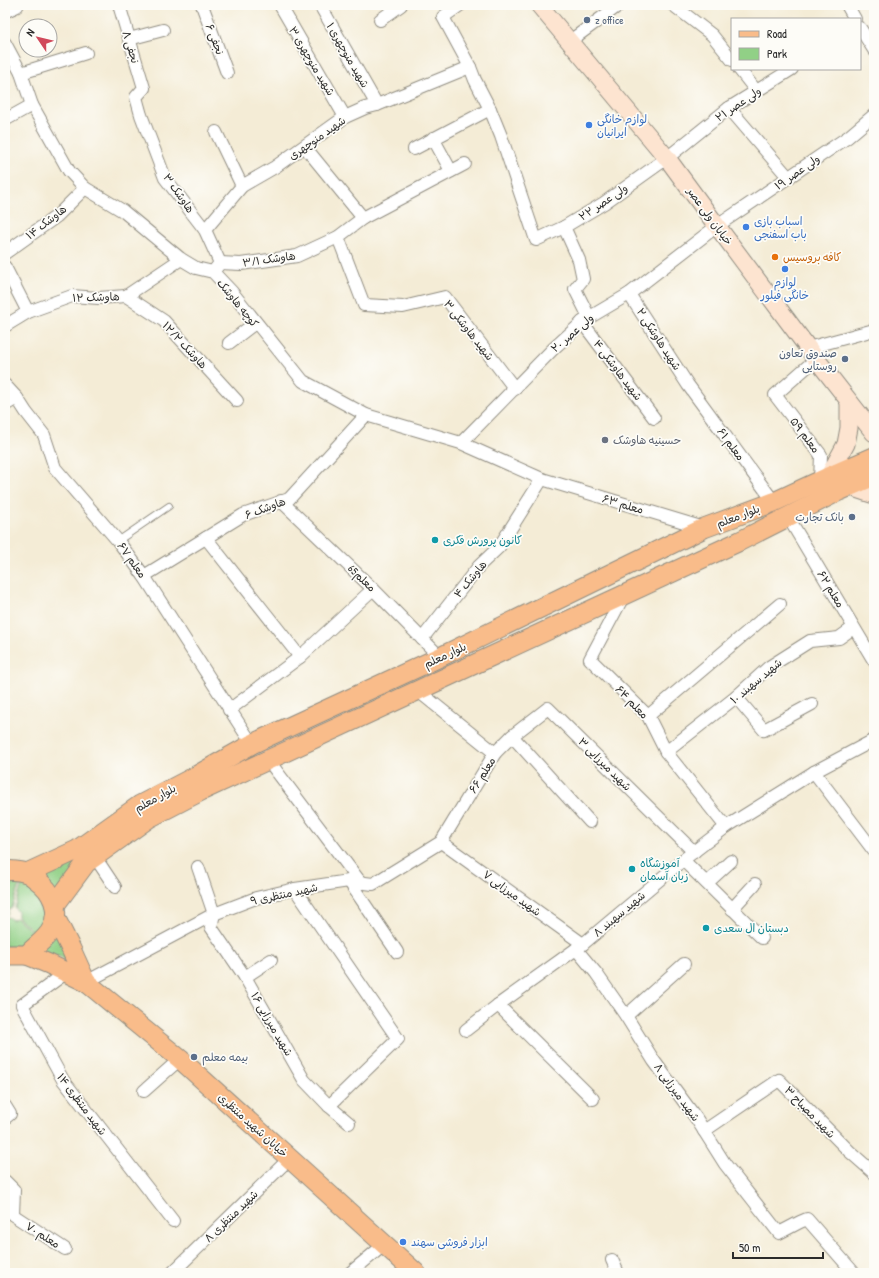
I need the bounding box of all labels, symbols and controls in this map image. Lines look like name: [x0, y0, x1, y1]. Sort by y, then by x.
place label: z office: [595, 13, 624, 27]
marker: z office: [582, 15, 592, 25]
north arrow: [18, 18, 58, 58]
legend: [731, 18, 861, 70]
street label: شهید منوچهری ۱: [323, 20, 372, 91]
street label: نجفی ۶: [202, 22, 227, 57]
street label: شهید منوچهری ۳: [285, 24, 338, 99]
text: Road: [767, 25, 787, 42]
text: N: [22, 26, 37, 39]
street label: نجفی ۸: [119, 29, 143, 65]
text: Park: [767, 45, 787, 62]
street label: ولی عصر ۲۱: [712, 84, 764, 125]
place label: لوازم خانگی ایرانیان: [597, 112, 647, 139]
street label: شهید منوچهری: [286, 113, 349, 164]
marker: لوازم خانگی ایرانیان: [584, 120, 594, 130]
street label: ولی عصر ۱۹: [772, 151, 823, 193]
street label: هاوشک ۳: [160, 171, 198, 215]
street label: ولی عصر ۲۲: [576, 181, 631, 224]
street label: خیابان ولی عصر: [683, 183, 736, 248]
street label: هاوشک ۱۴: [23, 202, 69, 242]
place label: اسباب بازی باب اسفنجی: [754, 214, 807, 242]
marker: اسباب بازی باب اسفنجی: [741, 222, 751, 232]
street label: هاوشک ۳/۱: [242, 248, 296, 270]
place label: کافه بروسیس: [783, 250, 842, 265]
marker: کافه بروسیس: [770, 252, 780, 262]
marker: لوازم خانگی فیلور: [780, 264, 790, 274]
place label: لوازم خانگی فیلور: [760, 275, 809, 303]
street label: کوچه هاوشک: [213, 276, 262, 331]
street label: هاوشک ۱۲: [72, 289, 120, 305]
street label: شهید هاوشکی ۳: [440, 297, 497, 364]
street label: شهید هاوشکی ۲: [633, 305, 684, 373]
street label: ولی عصر ۲۰: [548, 311, 597, 356]
street label: هاوشک ۱۲/۲: [160, 319, 210, 371]
street label: شهید هاوشکی ۴: [590, 337, 645, 404]
place label: صندوق تعاون روستایی: [779, 346, 837, 374]
marker: صندوق تعاون روستایی: [840, 354, 850, 364]
street label: معلم ۵۹: [785, 414, 823, 457]
street label: معلم ۶۱: [713, 425, 748, 464]
place label: حسینیه هاوشک: [613, 433, 681, 447]
marker: حسینیه هاوشک: [600, 435, 610, 445]
street label: معلم ۶۳: [600, 491, 645, 519]
street label: هاوشک ۶: [243, 494, 287, 522]
street label: بلوار معلم: [714, 501, 762, 533]
place label: بانک تجارت: [795, 510, 844, 525]
marker: بانک تجارت: [847, 512, 857, 522]
place label: کانون پرورش فکری: [443, 533, 522, 548]
marker: کانون پرورش فکری: [430, 535, 440, 545]
street label: معلم ۶۷: [113, 539, 150, 582]
street label: هاوشک ۴: [450, 558, 490, 600]
street label: معلم65: [344, 561, 379, 596]
street label: معلم ۶۲: [813, 568, 848, 611]
street label: بلوار معلم: [422, 639, 469, 673]
street label: شهید سهبند ۱۰: [727, 655, 785, 708]
street label: معلم ۶۴: [611, 682, 651, 723]
street label: شهید میرزایی ۳: [575, 734, 635, 794]
street label: معلم ۶۶: [465, 754, 500, 797]
street label: بلوار معلم: [132, 781, 179, 817]
place label: آموزشگاه زبان آسمان: [640, 856, 688, 884]
marker: آموزشگاه زبان آسمان: [627, 864, 637, 874]
street label: شهید میرزایی ۷: [480, 867, 544, 920]
street label: شهید منتظری ۹: [249, 880, 319, 908]
street label: شهید سهبند ۸: [590, 888, 648, 941]
place label: دبستان ال سعدی: [714, 921, 789, 936]
marker: دبستان ال سعدی: [701, 923, 711, 933]
street label: شهید میرزایی ۱۶: [247, 990, 296, 1059]
place label: بیمه معلم: [202, 1050, 248, 1066]
marker: بیمه معلم: [189, 1052, 199, 1062]
street label: شهید میرزایی ۸: [650, 1060, 703, 1124]
street label: شهید منتظری ۱۴: [54, 1070, 110, 1138]
street label: شهید مصباح ۳: [781, 1083, 838, 1142]
street label: خیابان شهید منتظری: [215, 1090, 291, 1161]
street label: شهید منتظری ۸: [201, 1187, 261, 1245]
street label: معلم ۷۰: [22, 1219, 63, 1253]
scale bar: [733, 1234, 823, 1260]
place label: ابزار فروشی سهند: [411, 1235, 488, 1250]
marker: ابزار فروشی سهند: [398, 1237, 408, 1247]
text: 50 m: [739, 1239, 760, 1256]

